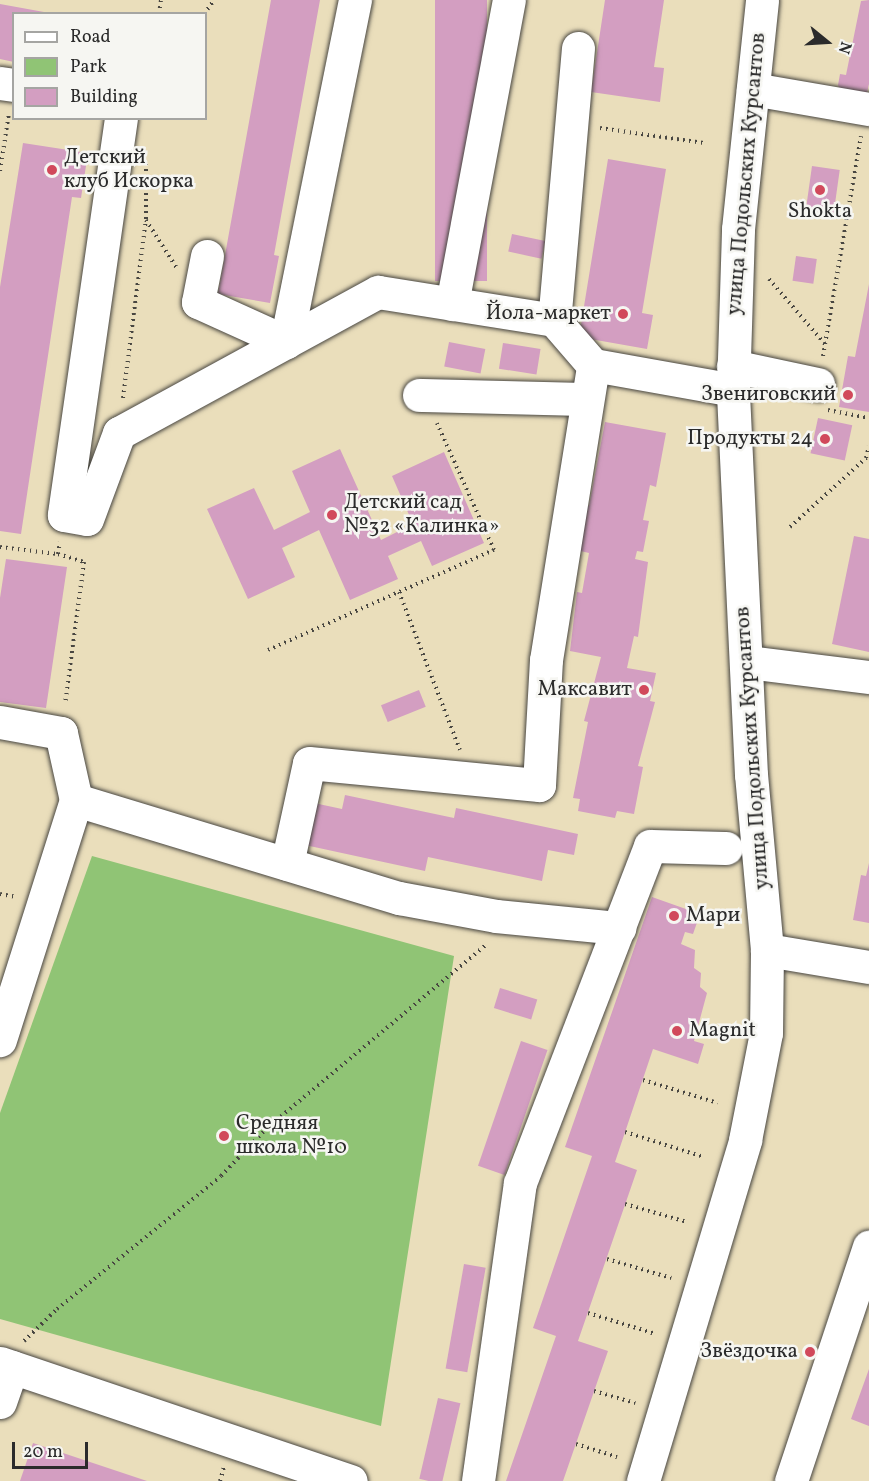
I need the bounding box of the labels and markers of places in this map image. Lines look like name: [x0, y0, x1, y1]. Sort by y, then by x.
place label: Детский клуб Искорка: [64, 145, 194, 195]
marker: Детский клуб Искорка: [45, 163, 59, 177]
marker: Shokta: [813, 183, 827, 197]
place label: Shokta: [788, 199, 852, 225]
place label: Йола-маркет: [486, 301, 611, 327]
marker: Йола-маркет: [616, 307, 630, 321]
place label: Звениговский: [701, 382, 836, 408]
marker: Звениговский: [841, 388, 855, 402]
place label: Продукты 24: [687, 426, 813, 452]
marker: Продукты 24: [818, 432, 832, 446]
place label: Детский сад №32 «Калинка»: [344, 490, 500, 540]
marker: Детский сад №32 «Калинка»: [325, 508, 339, 522]
place label: Максавит: [537, 677, 632, 703]
marker: Максавит: [637, 683, 651, 697]
place label: Мари: [686, 903, 740, 929]
marker: Мари: [667, 909, 681, 923]
place label: Magnit: [689, 1018, 756, 1044]
marker: Magnit: [670, 1024, 684, 1038]
place label: Средняя школа №10: [236, 1111, 347, 1161]
marker: Средняя школа №10: [217, 1129, 231, 1143]
place label: Звёздочка: [700, 1339, 798, 1365]
marker: Звёздочка: [803, 1345, 817, 1359]

